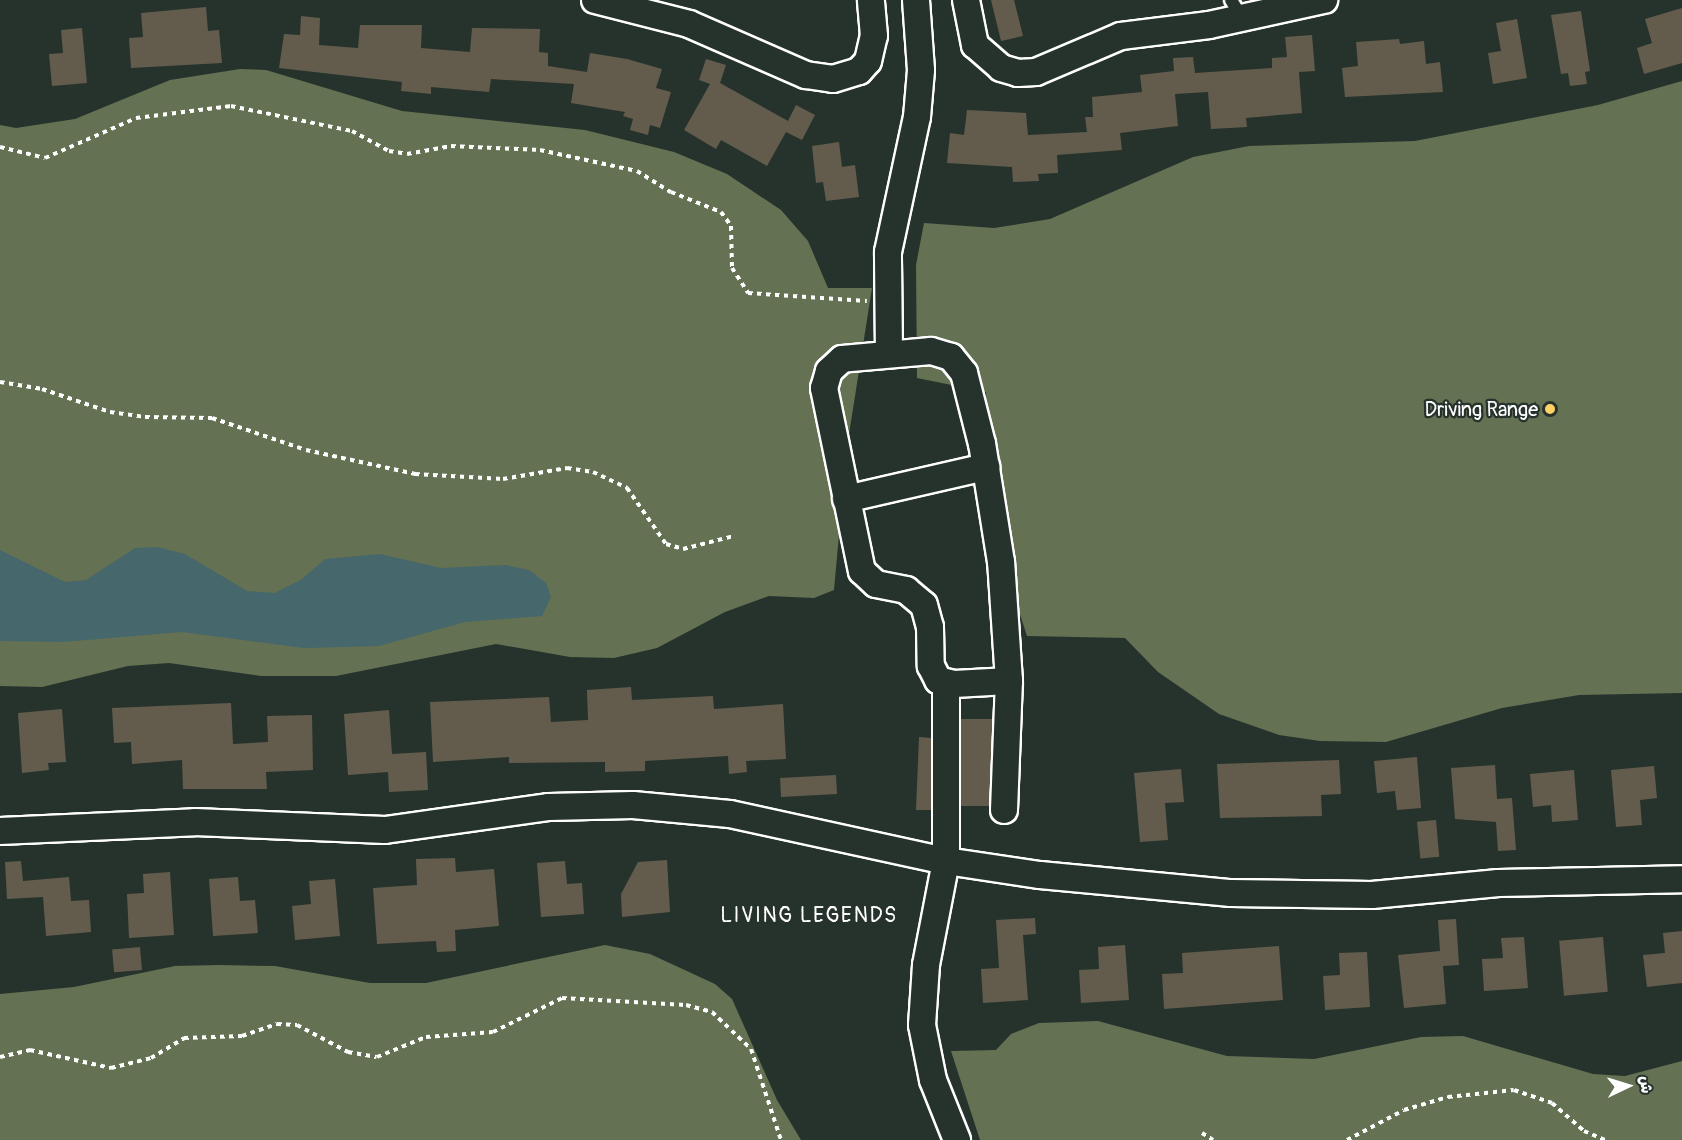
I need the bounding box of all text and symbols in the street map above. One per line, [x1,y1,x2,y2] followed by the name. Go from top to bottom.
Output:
[1425,397,1538,421] place label: Driving Range
[1543,402,1557,416] marker: Driving Range
[720,903,898,929] district label: LIVING LEGENDS
[1598,1056,1658,1116] north arrow
[1635,1075,1657,1094] text: ش

